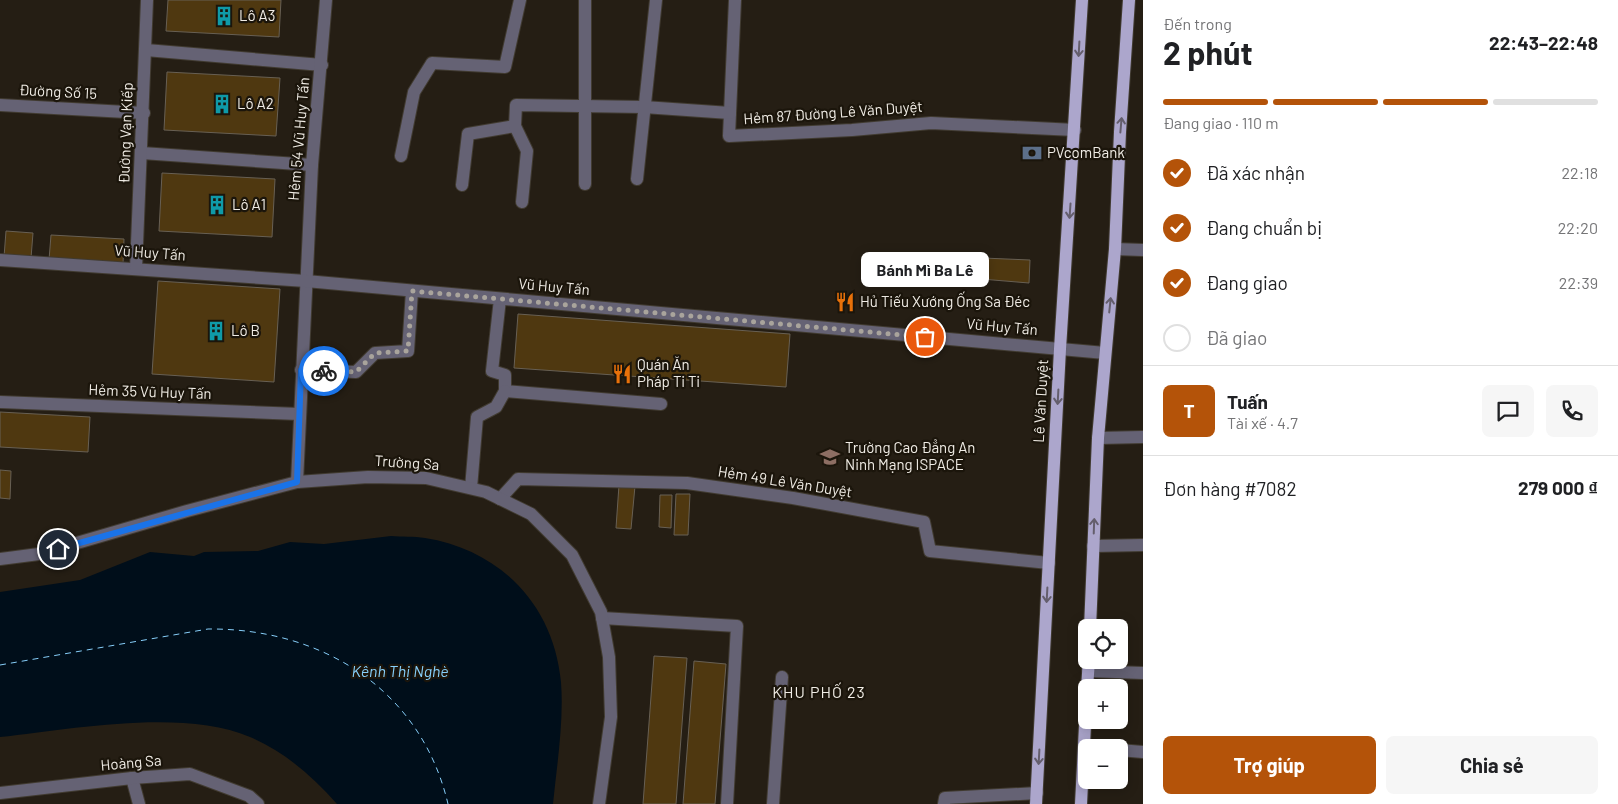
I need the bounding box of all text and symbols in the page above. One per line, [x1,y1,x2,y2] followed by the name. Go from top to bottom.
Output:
[213,5,235,27] building icon: Lô A3
[239,6,275,24] place label: Lô A3
[1163,14,1232,33] text: Đến trong
[1489,31,1598,54] text: 22:43–22:48
[1163,33,1253,71] text: 2 phút
[1075,40,1084,56] one-way arrow
[284,76,312,201] street label: Hẻm 54 Vũ Huy Tấn
[19,80,97,102] street label: Đường Số 15
[114,82,136,184] street label: Đường Vạn Kiếp
[211,93,233,115] building icon: Lô A2
[237,94,274,112] place label: Lô A2
[743,97,923,127] street label: Hẻm 87 Đường Lê Văn Duyệt
[1163,113,1278,132] text: Đang giao · 110 m
[1116,117,1125,133] one-way arrow
[1021,142,1043,164] bank icon: PVcomBank
[1047,143,1125,161] place label: PVcomBank
[1163,159,1191,187] icon: check
[1206,161,1305,184] text: Đã xác nhận
[1561,163,1598,182] text: 22:18
[206,194,228,216] building icon: Lô A1
[232,195,266,213] place label: Lô A1
[1065,203,1074,219] one-way arrow
[1163,214,1191,242] icon: check
[1206,216,1322,239] text: Đang chuẩn bị
[1558,218,1598,237] text: 22:20
[114,241,186,263] street label: Vũ Huy Tấn
[861,252,989,287] callout: Bánh Mì Ba Lê
[877,260,973,279] text: Bánh Mì Ba Lê
[1163,269,1191,297] icon: check
[1206,271,1288,294] text: Đang giao
[1559,273,1598,292] text: 22:39
[518,274,591,298] street label: Vũ Huy Tấn
[834,291,856,313] restaurant icon: Hủ Tiếu Xướng Ống Sa Đéc
[860,291,1030,310] place label: Hủ Tiếu Xướng Ống Sa Đéc
[1105,297,1115,313] one-way arrow
[966,314,1039,338] street label: Vũ Huy Tấn
[904,316,946,358] pin
[205,320,227,342] building icon: Lô B
[231,321,260,339] place label: Lô B
[911,323,939,351] icon: bag
[1206,326,1267,349] text: Đã giao
[299,346,349,396] courier
[637,355,700,390] place label: Quán Ăn Pháp Ti Ti
[310,357,338,385] icon: bike
[1029,359,1051,443] street label: Lê Văn Duyệt
[611,363,633,385] restaurant icon: Quán Ăn Pháp Ti Ti
[88,380,212,402] street label: Hẻm 35 Vũ Huy Tấn
[1482,385,1534,437] button: chat
[1546,385,1598,437] button: phone
[1053,389,1062,405] one-way arrow
[1227,390,1268,413] text: Tuấn
[1183,399,1195,422] text: T
[1227,413,1298,432] text: Tài xế · 4.7
[845,438,975,473] place label: Trường Cao Đẳng An Ninh Mạng ISPACE
[819,446,841,468] school or university icon: Trường Cao Đẳng An Ninh Mạng ISPACE
[374,451,440,473] street label: Trường Sa
[717,462,854,501] street label: Hẻm 49 Lê Văn Duyệt
[1518,476,1598,499] text: 279 000 ₫
[1163,477,1297,500] text: Đơn hàng #7082
[1090,519,1099,535] one-way arrow
[37,528,79,570] pin
[44,535,72,563] icon: home
[1043,586,1052,602] one-way arrow
[1078,619,1128,789] map controls
[1078,619,1128,669] button: locate
[352,661,448,680] water label: Kênh Thị Nghè
[1078,679,1128,729] button: +
[772,682,866,701] district label: KHU PHỐ 23
[1163,736,1376,794] button: Trợ giúp
[1386,736,1598,794] button: Chia sẻ
[1078,739,1128,789] button: −
[1034,749,1043,765] one-way arrow
[100,750,162,774] street label: Hoàng Sa

